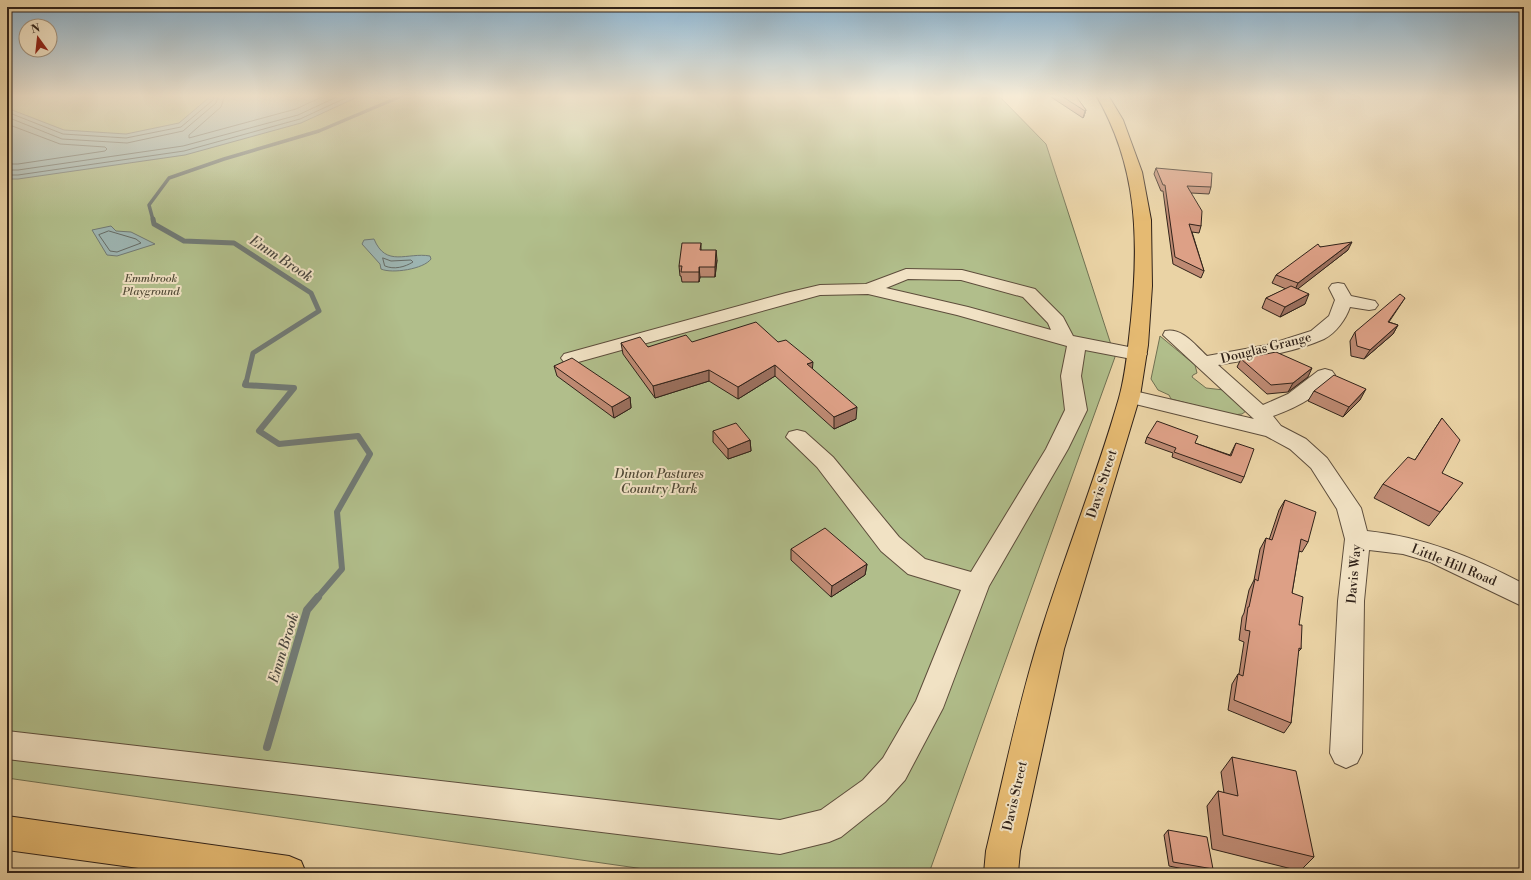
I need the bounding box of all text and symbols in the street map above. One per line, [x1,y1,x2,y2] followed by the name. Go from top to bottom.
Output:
[18,18,58,58] north arrow
[30,21,42,37] text: N
[245,231,316,286] water label: Emm Brook
[122,272,180,299] park label: Emmbrook Playground
[1219,329,1313,367] street label: Douglas Grange
[1083,447,1121,520] street label: Davis Street
[613,466,704,497] park label: Dinton Pastures Country Park
[1409,541,1499,590] street label: Little Hill Road
[1343,543,1365,604] street label: Davis Way
[265,611,303,686] water label: Emm Brook
[999,759,1031,832] street label: Davis Street

